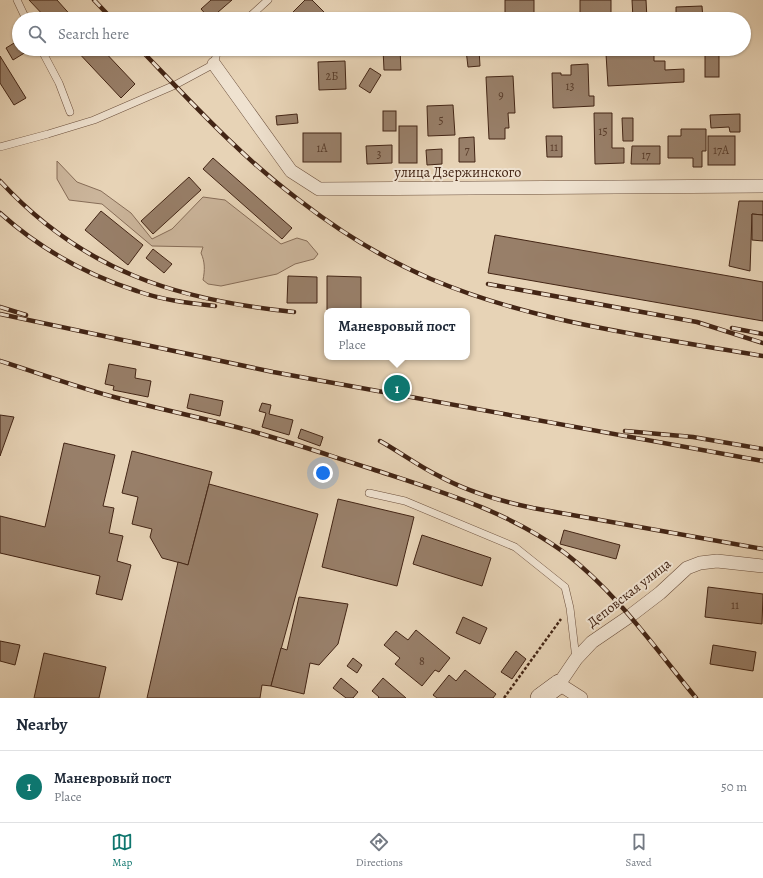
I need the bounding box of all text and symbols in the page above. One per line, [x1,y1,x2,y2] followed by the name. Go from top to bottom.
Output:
[12,12,751,56] search box
[26,23,48,45] icon: search
[58,24,129,44] text: Search here
[326,68,338,84] house number: 2Б
[565,78,575,94] house number: 13
[498,87,504,103] house number: 9
[438,112,444,128] house number: 5
[598,123,608,139] house number: 15
[550,139,558,155] house number: 11
[316,140,329,156] house number: 1А
[464,142,470,158] house number: 7
[713,142,730,158] house number: 17А
[377,146,382,162] house number: 3
[641,147,652,163] house number: 17
[394,163,521,182] street label: улица Дзержинского
[324,308,470,360] popup
[338,316,456,336] text: Маневровый пост
[338,336,366,353] text: Place
[384,373,410,403] pin: 1
[313,463,333,483] your location
[583,554,675,632] street label: Деповская улица
[731,597,739,613] house number: 11
[419,653,425,669] house number: 8
[16,713,67,736] text: Nearby
[54,768,171,788] text: Маневровый пост
[27,778,31,795] text: 1
[721,778,747,795] text: 50 m
[54,788,82,805] text: Place
[111,831,133,870] tab: Map
[356,831,403,870] tab: Directions
[626,831,652,870] tab: Saved

